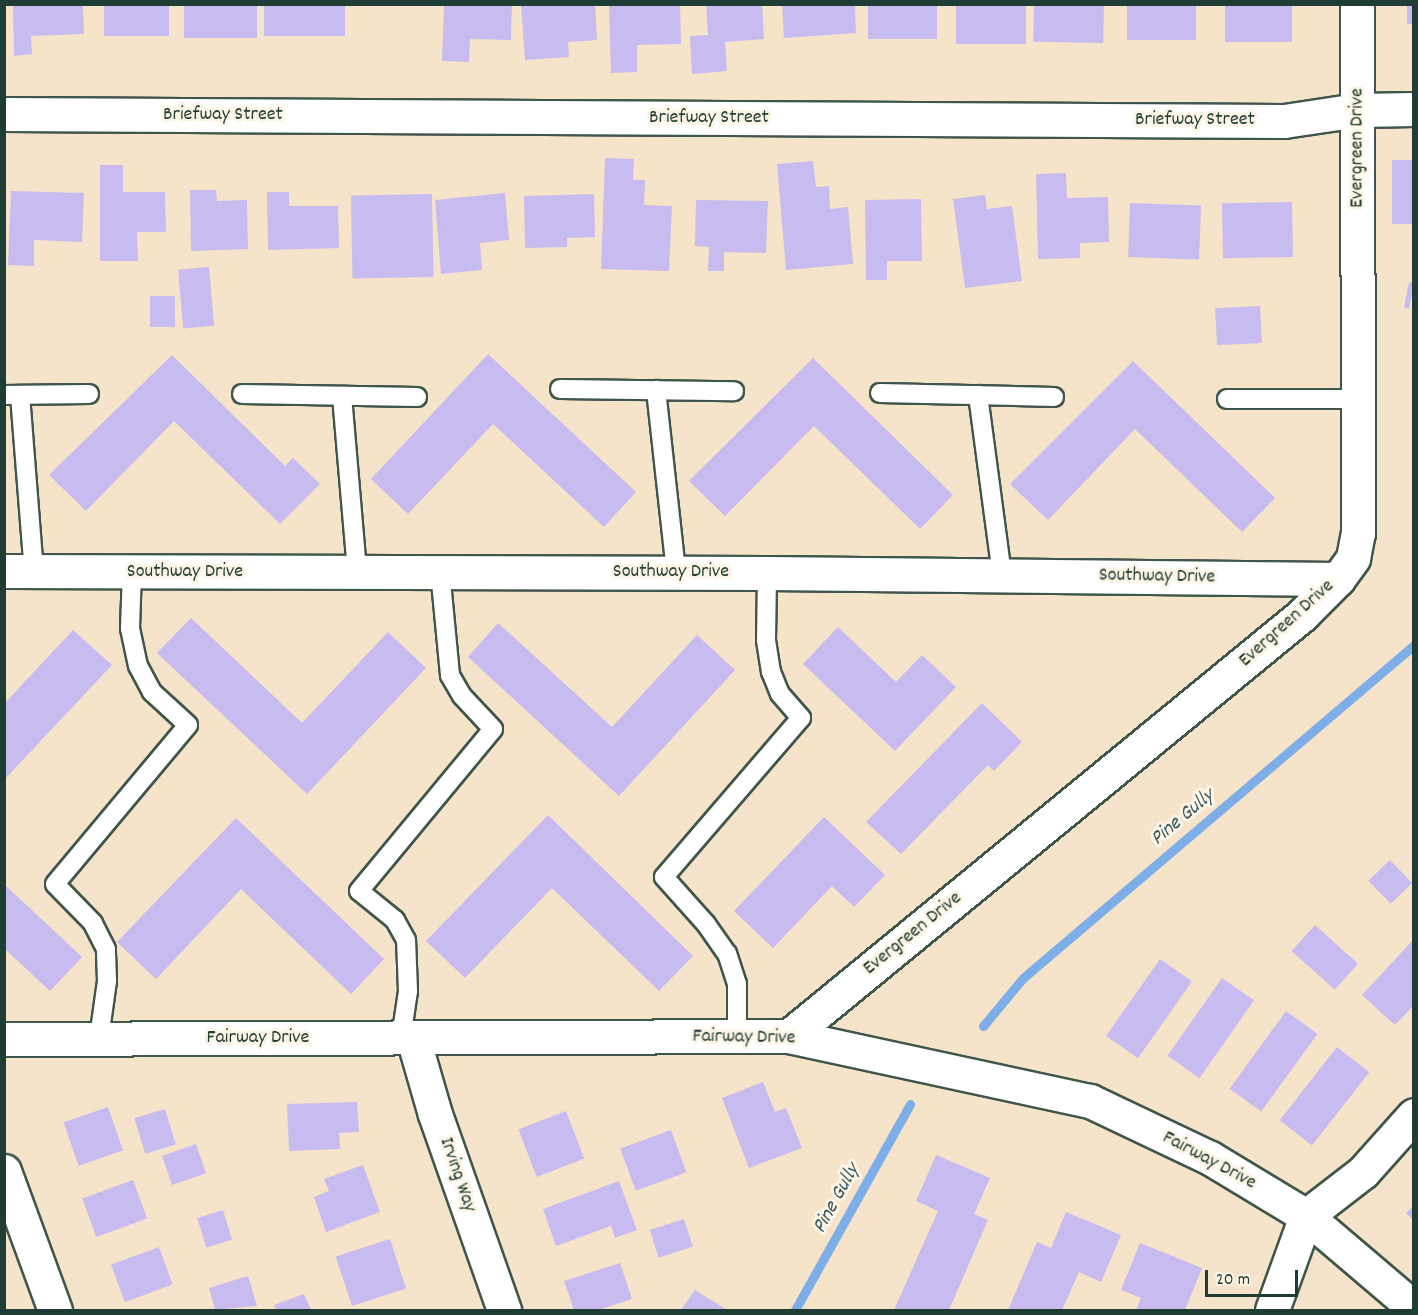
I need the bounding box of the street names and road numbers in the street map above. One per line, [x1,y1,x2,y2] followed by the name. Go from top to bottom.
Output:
[1346,88,1370,208] street label: Evergreen Drive
[163,103,283,127] street label: Briefway Street
[649,106,769,130] street label: Briefway Street
[1135,108,1255,132] street label: Briefway Street
[127,560,243,584] street label: Southway Drive
[613,560,729,584] street label: Southway Drive
[1099,564,1215,590] street label: Southway Drive
[1234,575,1340,673] street label: Evergreen Drive
[859,887,967,981] street label: Evergreen Drive
[692,1025,796,1051] street label: Fairway Drive
[207,1026,309,1050] street label: Fairway Drive
[1158,1126,1260,1196] street label: Fairway Drive
[433,1135,481,1215] street label: Irving Way

